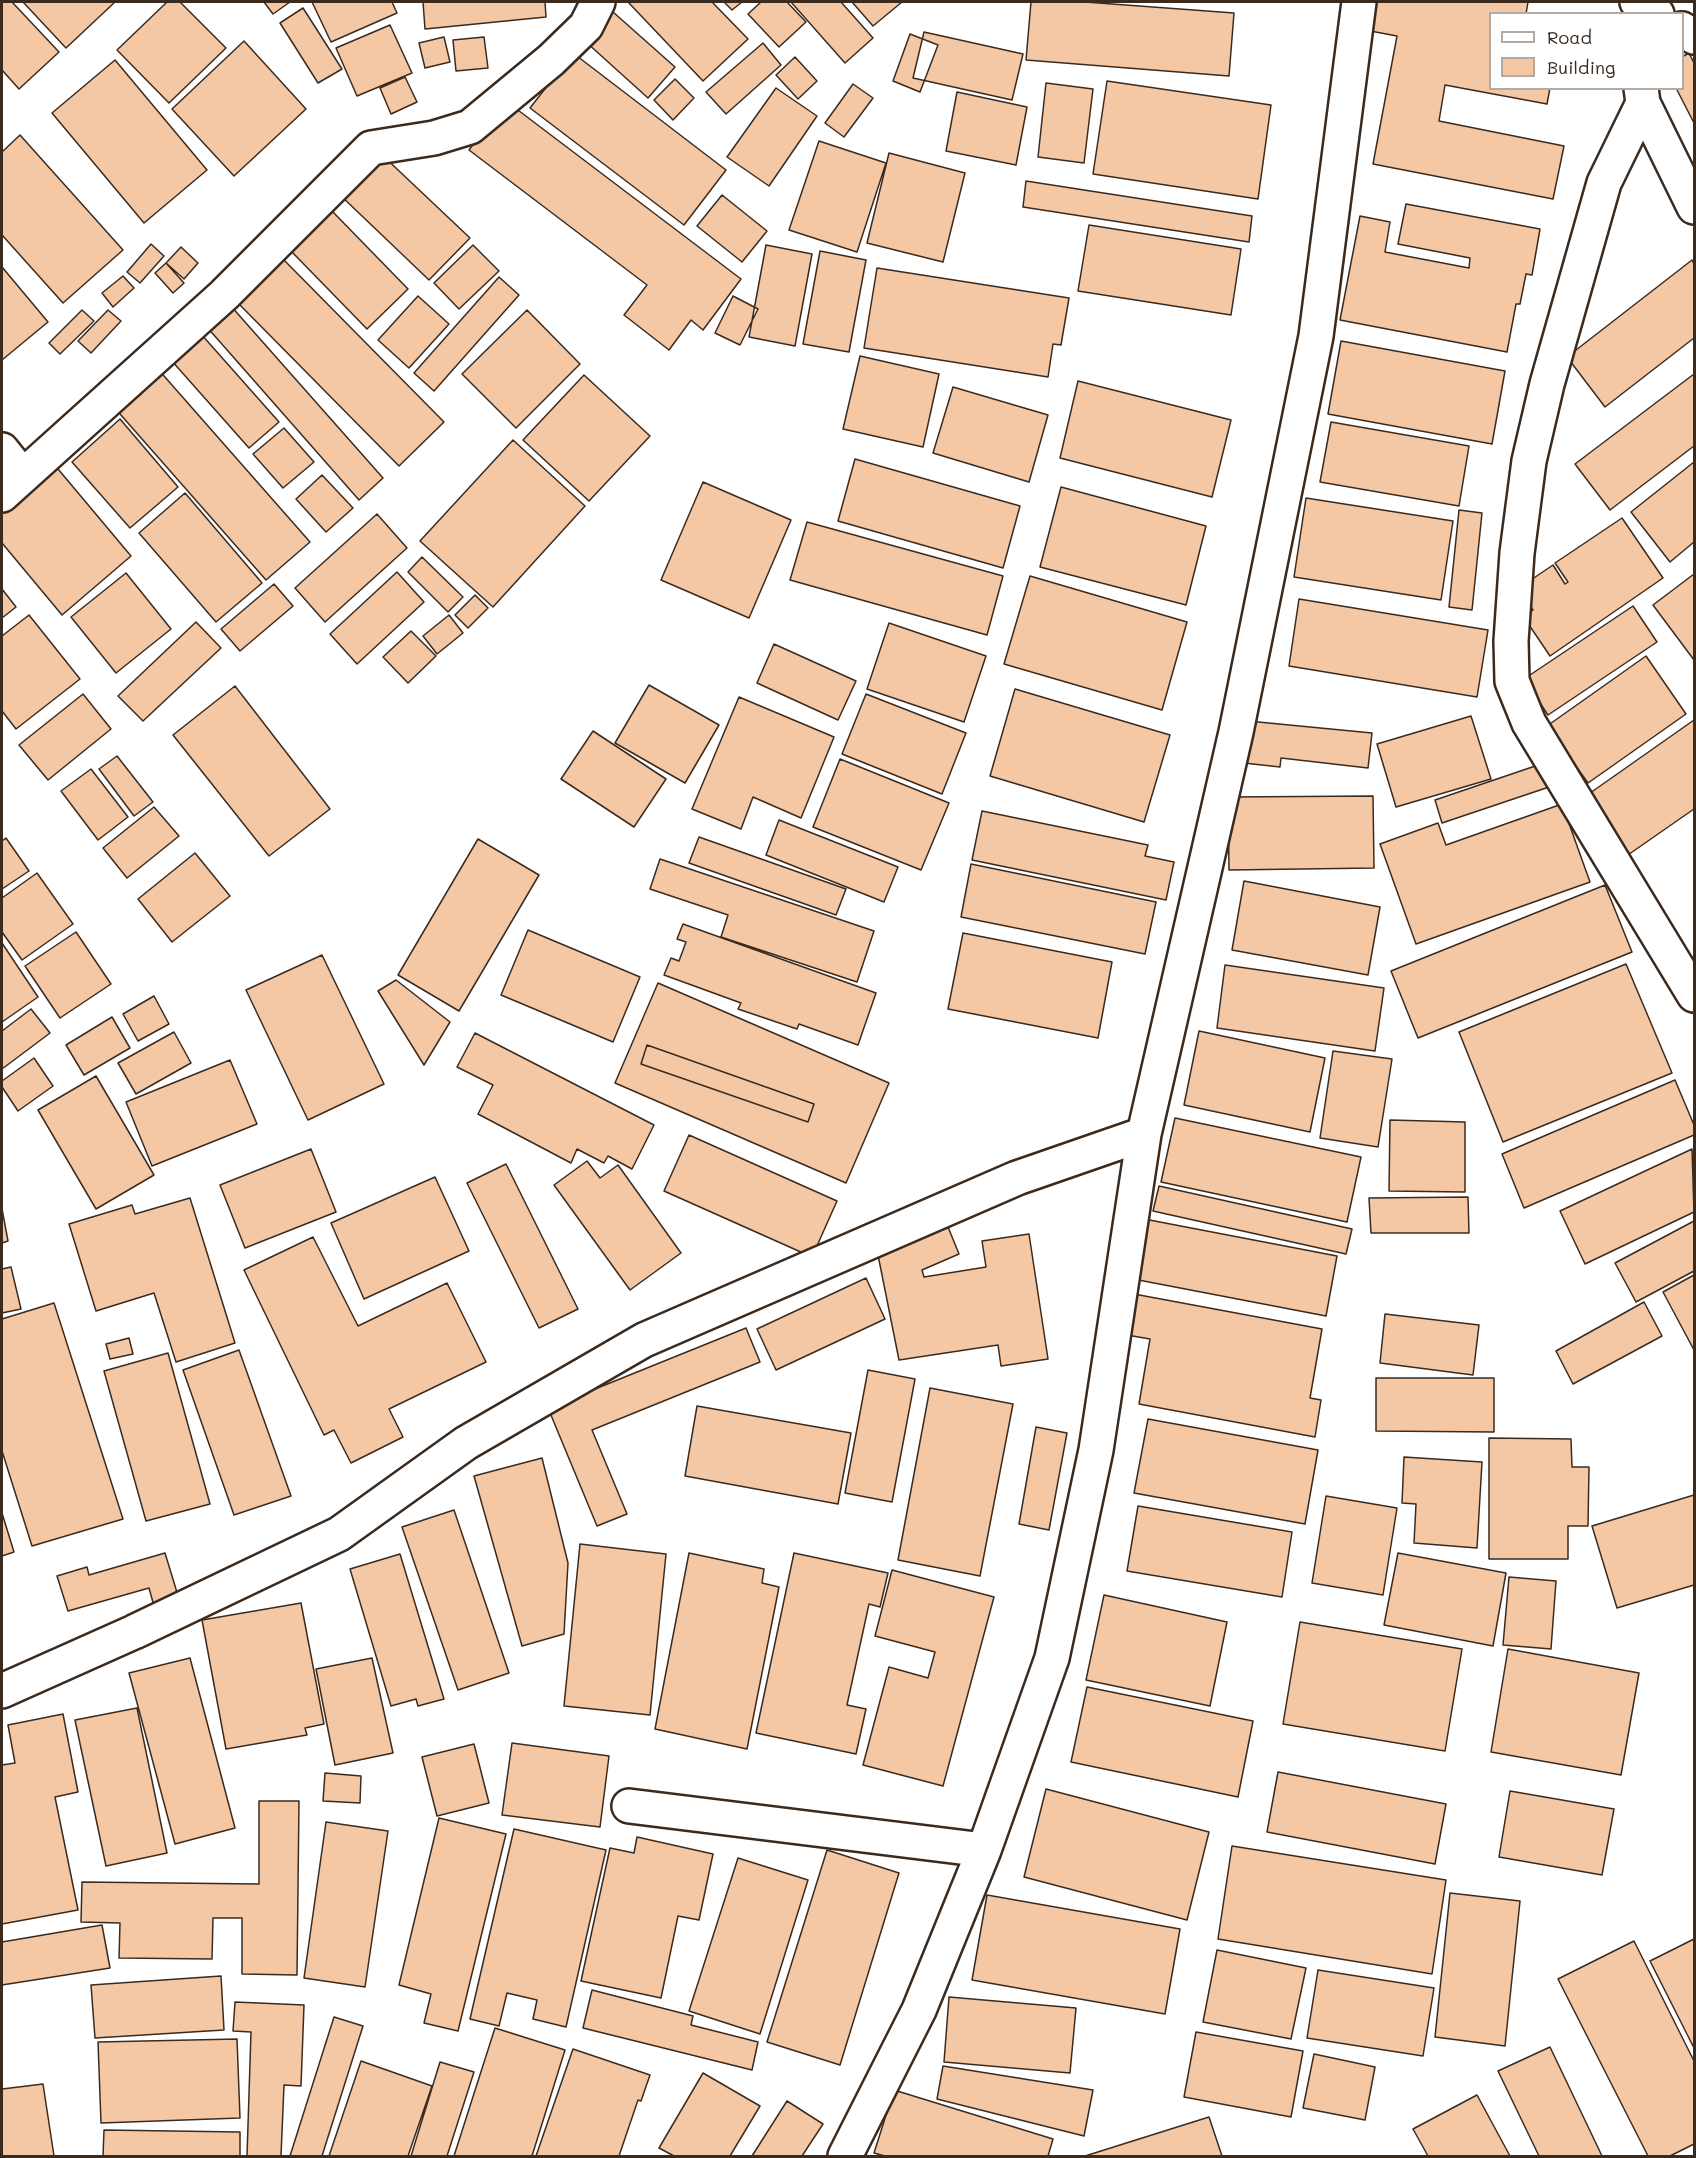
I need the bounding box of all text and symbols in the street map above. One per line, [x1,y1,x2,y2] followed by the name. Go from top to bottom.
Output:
[1489,12,1684,90] legend
[1547,25,1592,49] text: Road
[1547,55,1615,79] text: Building

